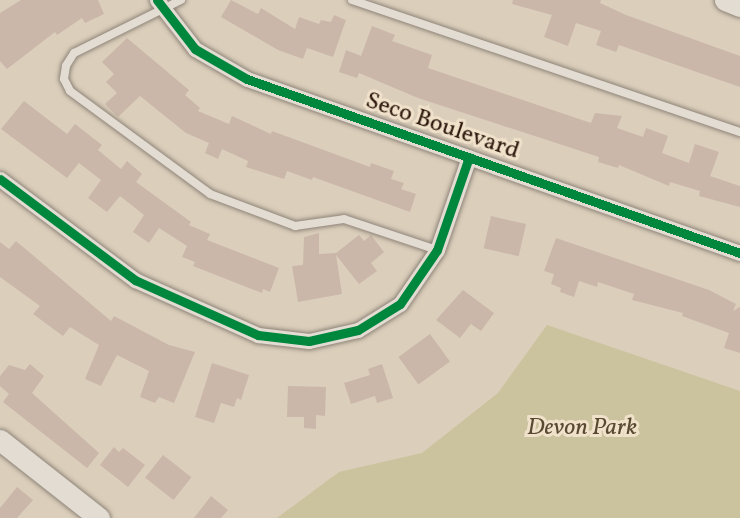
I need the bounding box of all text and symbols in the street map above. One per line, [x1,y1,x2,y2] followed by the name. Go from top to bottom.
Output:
[361,87,523,167] street label: Seco Boulevard
[527,415,637,443] park label: Devon Park

